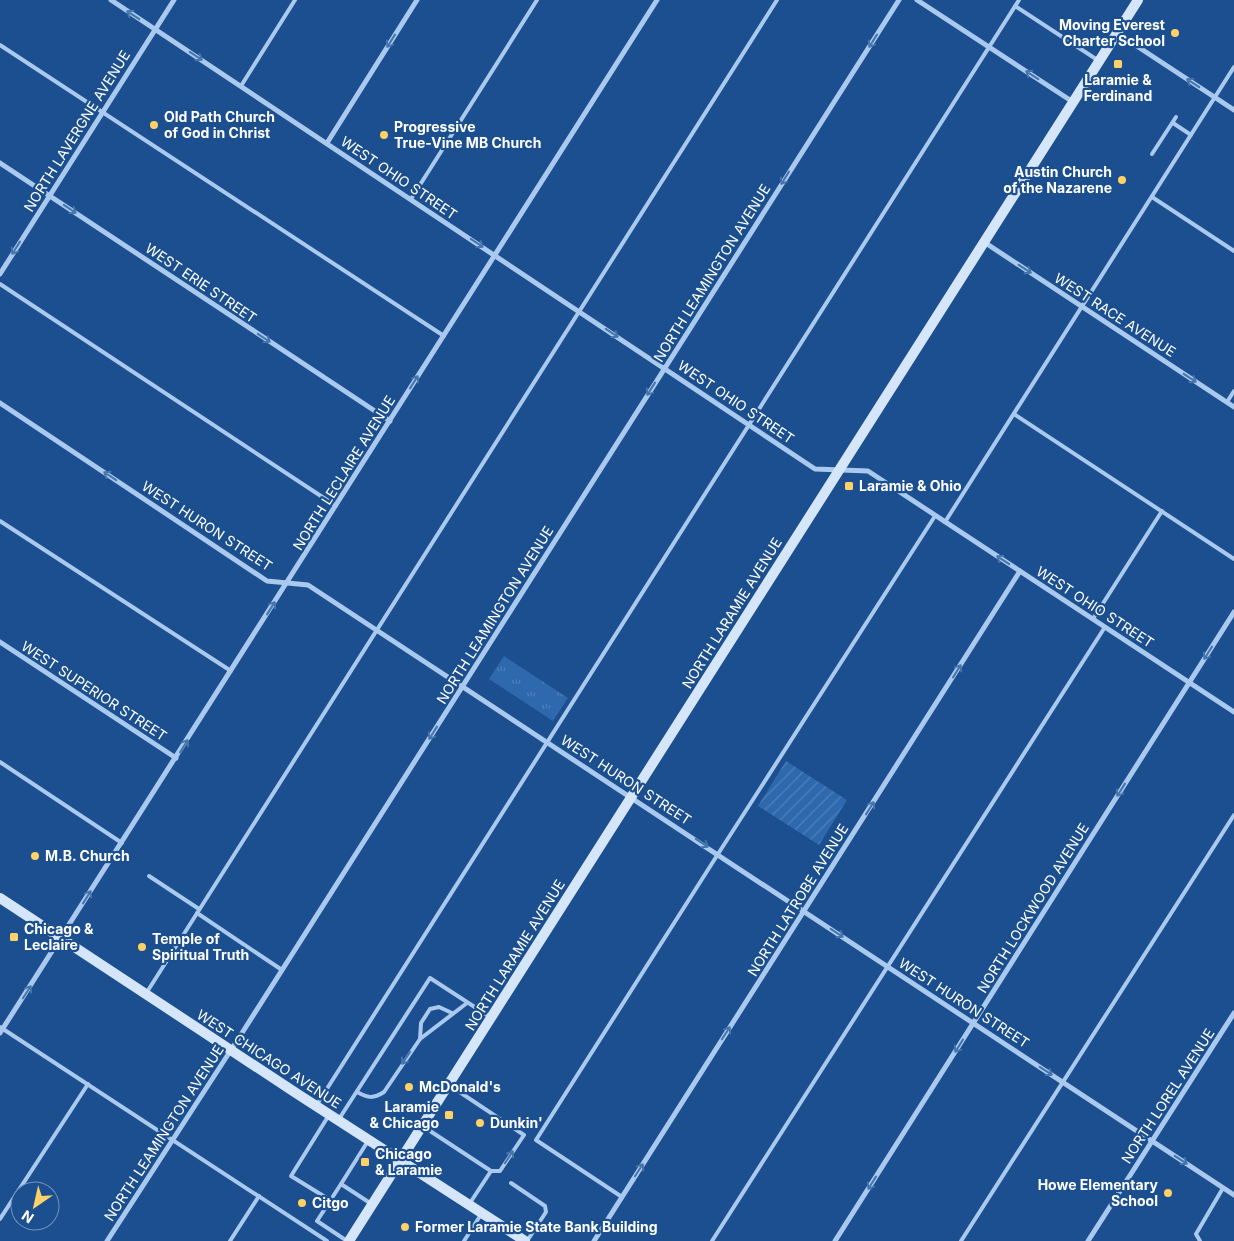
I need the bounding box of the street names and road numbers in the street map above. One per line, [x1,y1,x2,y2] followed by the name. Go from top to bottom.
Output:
[20,47,133,214] street label: NORTH LAVERGNE AVENUE
[338,132,461,223] street label: WEST OHIO STREET
[650,181,774,365] street label: NORTH LEAMINGTON AVENUE
[142,239,260,326] street label: WEST ERIE STREET
[1051,269,1179,360] street label: WEST RACE AVENUE
[675,356,798,447] street label: WEST OHIO STREET
[289,392,398,553] street label: NORTH LECLAIRE AVENUE
[139,477,276,574] street label: WEST HURON STREET
[433,523,557,707] street label: NORTH LEAMINGTON AVENUE
[678,534,785,691] street label: NORTH LARAMIE AVENUE
[1033,562,1157,651] street label: WEST OHIO STREET
[18,637,170,744] street label: WEST SUPERIOR STREET
[558,731,695,828] street label: WEST HURON STREET
[744,820,852,979] street label: NORTH LATROBE AVENUE
[973,820,1092,996] street label: NORTH LOCKWOOD AVENUE
[461,876,568,1033] street label: NORTH LARAMIE AVENUE
[896,954,1033,1051] street label: WEST HURON STREET
[194,1005,345,1112] street label: WEST CHICAGO AVENUE
[1118,1025,1218,1166] street label: NORTH LOREL AVENUE
[100,1041,227,1224] street label: NORTH LEAMINGTON AVENUE

